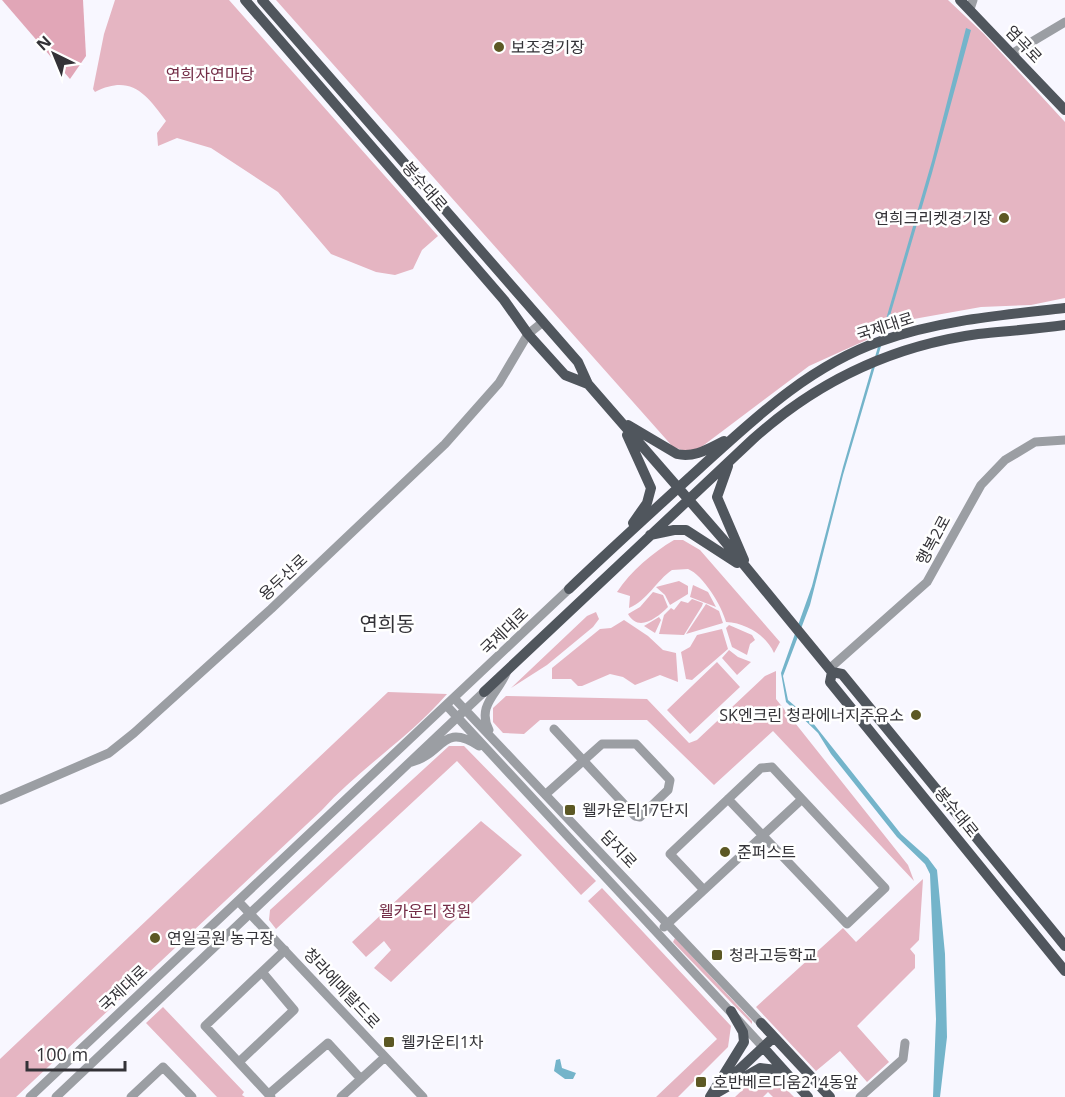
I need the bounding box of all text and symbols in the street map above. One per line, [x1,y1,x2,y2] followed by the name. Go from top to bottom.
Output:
[1001,20,1047,68] street label: 염곡로
[24,24,84,84] north arrow
[32,31,56,56] text: N
[511,36,585,58] place label: 보조경기장
[492,40,506,54] marker: 보조경기장
[166,63,254,85] park label: 연희자연마당
[397,157,453,216] street label: 봉수대로
[874,207,992,229] place label: 연희크리켓경기장
[997,211,1011,225] marker: 연희크리켓경기장
[854,306,917,346] street label: 국제대로
[911,511,955,569] street label: 행복2로
[254,549,312,605] street label: 용두산로
[475,602,533,659] street label: 국제대로
[359,610,415,637] district label: 연희동
[719,704,904,726] place label: SK엔크린 청라에너지주유소
[909,708,923,722] marker: SK엔크린 청라에너지주유소
[930,782,984,842] street label: 봉수대로
[582,799,689,821] place label: 웰카운티17단지
[563,803,577,817] marker: 웰카운티17단지
[596,825,642,873] street label: 담지로
[737,841,796,863] place label: 준퍼스트
[718,845,732,859] marker: 준퍼스트
[379,900,471,922] park label: 웰카운티 정원
[167,927,274,949] place label: 연일공원 농구장
[148,931,162,945] marker: 연일공원 농구장
[299,943,385,1033] street label: 청라에메랄드로
[729,944,817,966] place label: 청라고등학교
[710,948,724,962] marker: 청라고등학교
[94,960,152,1016] street label: 국제대로
[401,1031,484,1053] place label: 웰카운티1차
[27,1034,124,1072] scale bar
[382,1035,396,1049] marker: 웰카운티1차
[36,1042,88,1066] text: 100 m
[713,1071,858,1093] place label: 호반베르디움214동앞
[694,1075,708,1089] marker: 호반베르디움214동앞

